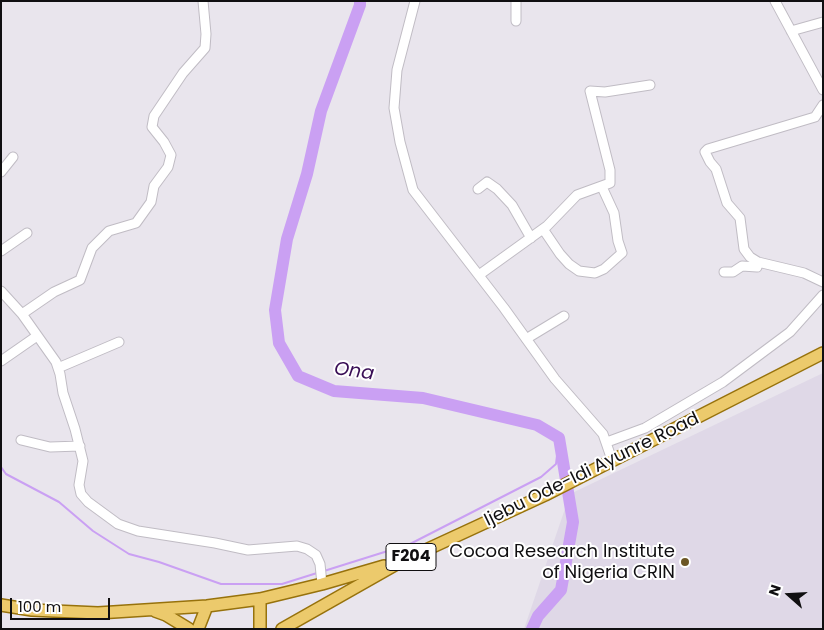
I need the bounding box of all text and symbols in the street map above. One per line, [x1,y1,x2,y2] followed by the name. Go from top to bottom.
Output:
[333,358,375,386] water label: Ona
[481,408,703,532] street label: Ijebu Ode-Idi Ayunre Road
[449,541,675,584] place label: Cocoa Research Institute of Nigeria CRIN
[386,544,436,570] road number: F204
[679,556,691,568] marker: Cocoa Research Institute of Nigeria CRIN
[764,570,814,620] north arrow
[764,582,786,598] text: N
[12,588,112,620] scale bar
[18,596,61,617] text: 100 m

